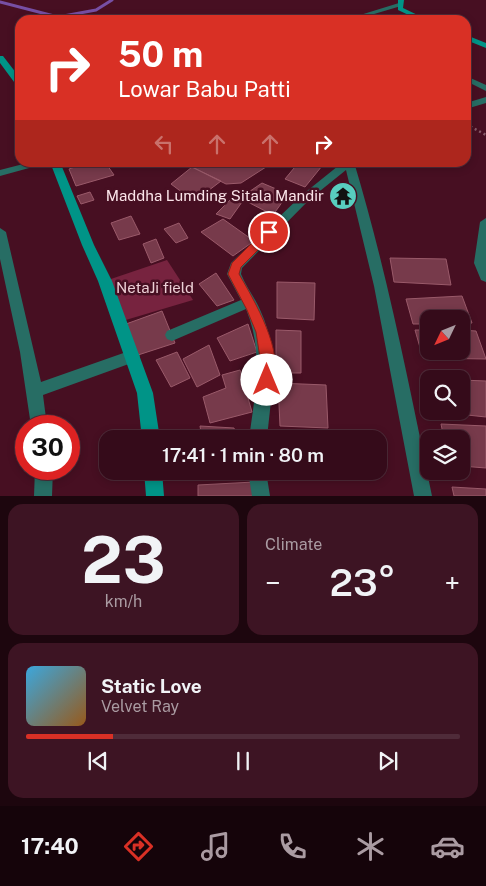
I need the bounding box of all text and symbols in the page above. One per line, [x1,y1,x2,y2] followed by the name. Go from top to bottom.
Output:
[118,34,203,75] text: 50 m
[35,35,100,100] icon: right
[118,76,291,102] text: Lowar Babu Patti
[150,130,178,158] icon: left
[203,130,231,158] icon: ahead
[256,130,284,158] icon: ahead
[309,130,337,158] icon: right
[328,181,358,211] temple icon: Maddha Lumding Sitala Mandir
[106,187,324,204] place label: Maddha Lumding Sitala Mandir
[248,211,290,253] pin
[255,218,283,246] icon: arrive
[116,279,194,296] park label: NetaJi field
[420,310,470,360] north arrow
[420,310,470,480] map controls
[240,353,292,405] position arrow
[420,370,470,420] button: search
[15,415,80,480] speed limit sign: 30
[420,430,470,480] button: layers
[162,444,324,466] text: 17:41 · 1 min · 80 m
[81,521,166,598] text: 23
[265,535,322,554] text: Climate
[330,560,395,605] text: 23°
[265,566,281,599] text: −
[444,566,460,599] text: +
[105,592,142,611] text: km/h
[101,675,202,697] text: Static Love
[101,697,179,716] text: Velvet Ray
[84,747,112,775] icon: previous
[229,747,257,775] icon: pause
[374,747,402,775] icon: next
[121,829,156,864] icon: directions
[198,829,233,864] icon: music
[275,829,310,864] icon: phone
[353,829,388,864] icon: climate
[430,829,465,864] icon: car
[21,833,79,859] text: 17:40

